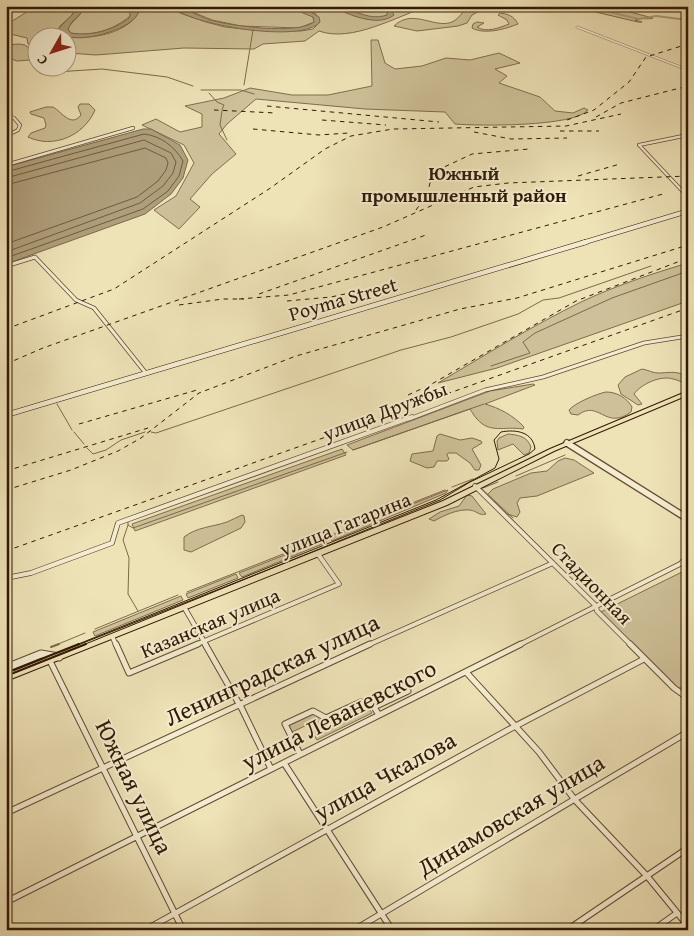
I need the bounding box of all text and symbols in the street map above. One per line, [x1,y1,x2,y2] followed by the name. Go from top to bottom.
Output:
[28,28,78,78] north arrow
[32,51,52,70] text: С
[361,159,567,209] district label: Южный промышленный район
[285,269,401,328] street label: Poyma Street
[318,374,451,448] street label: улица Дружбы
[274,484,415,563] street label: улица Гагарина
[545,535,640,631] street label: Стадионная
[136,580,284,665] street label: Казанская улица
[159,604,385,735] street label: Ленинградская улица
[234,650,442,779] street label: улица Леваневского
[87,714,182,860] street label: Южная улица
[307,722,463,829] street label: улица Чкалова
[410,744,611,885] street label: Динамовская улица

